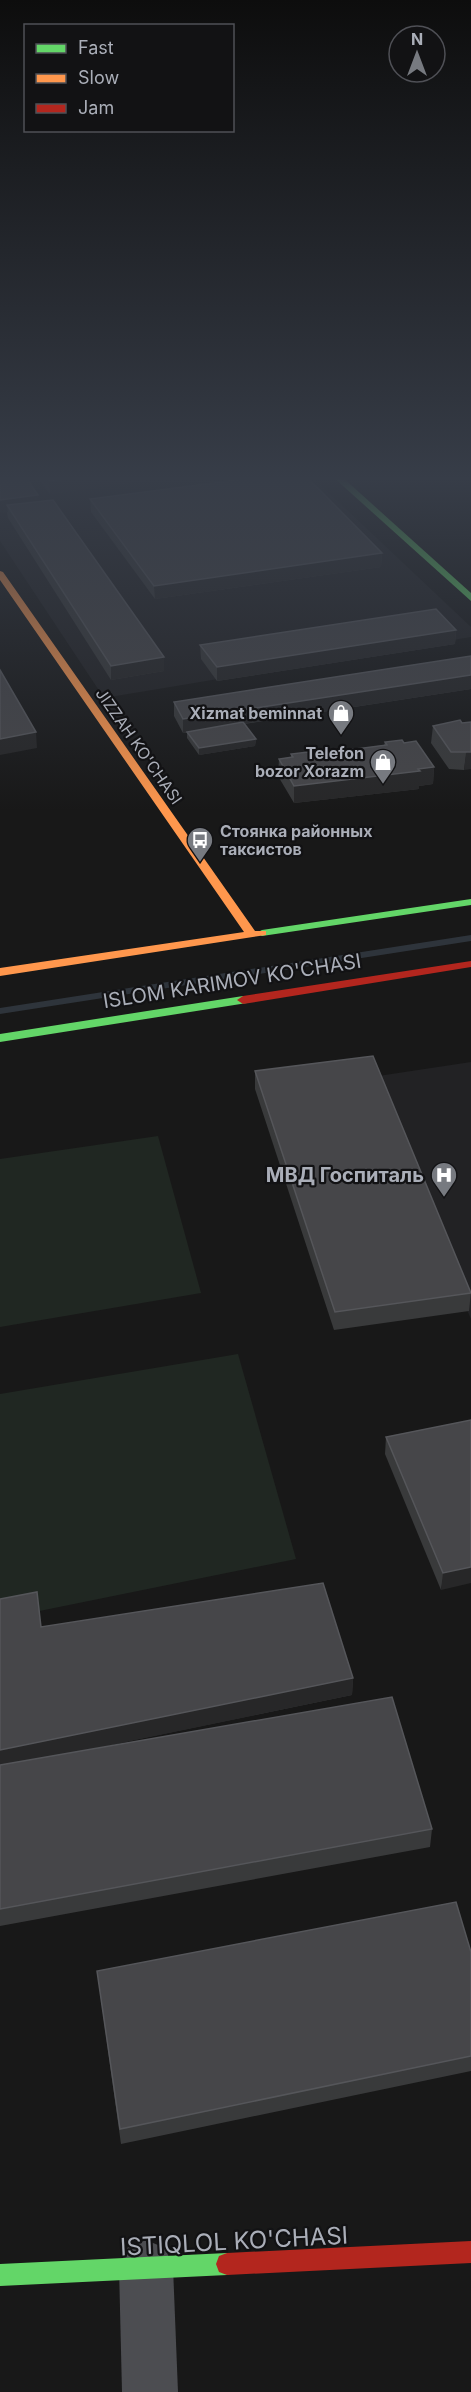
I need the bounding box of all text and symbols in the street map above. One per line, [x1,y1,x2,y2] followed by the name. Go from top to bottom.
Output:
[24,24,234,132] legend
[387,24,447,84] north arrow
[411,29,423,49] text: N
[78,37,114,58] text: Fast
[78,67,119,88] text: Slow
[78,97,114,118] text: Jam
[91,684,187,808] street label: JIZZAH KO'CHASI
[326,698,356,736] shop icon: Xizmat beminnat
[190,703,322,723] place label: Xizmat beminnat
[255,743,364,781] place label: Telefon bozor Xorazm
[368,747,398,785] shop icon: Telefon bozor Xorazm
[220,821,372,859] place label: Стоянка районных таксистов
[185,825,215,863] bus stop icon: Стоянка районных таксистов
[101,949,363,1013] street label: ISLOM KARIMOV KO'CHASI
[429,1160,459,1198] hospital icon: МВД Госпиталь
[266,1163,424,1187] place label: МВД Госпиталь
[119,2221,349,2261] street label: ISTIQLOL KO'CHASI

